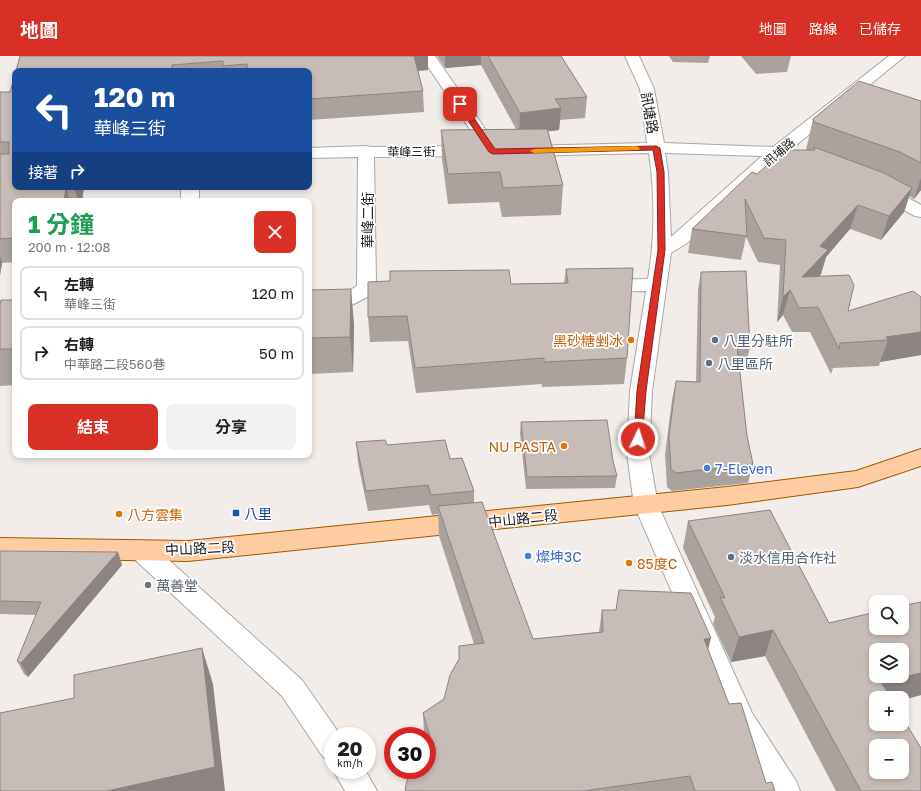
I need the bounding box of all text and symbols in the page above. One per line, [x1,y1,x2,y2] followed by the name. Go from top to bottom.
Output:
[20,18,58,41] text: 地圖
[759,20,787,37] text: 地圖
[809,20,837,37] text: 路線
[859,20,901,37] text: 已儲存
[94,80,175,113] text: 120 m
[28,84,80,136] icon: left
[443,87,477,121] pin
[638,91,662,135] street label: 訊塘路
[449,93,471,115] icon: arrive
[94,117,166,139] text: 華峰三街
[760,135,798,169] street label: 訊埔路
[387,144,435,159] street label: 華峰三街
[66,160,88,182] icon: right
[28,163,58,181] text: 接著
[359,192,376,248] street label: 華峰二街
[28,209,94,238] text: 1 分鐘
[254,211,296,253] button: close
[28,239,111,255] text: 200 m · 12:08
[64,275,94,293] text: 左轉
[30,282,52,304] icon: left
[252,284,294,302] text: 120 m
[64,296,116,312] text: 華峰三街
[553,332,623,349] place label: 黑砂糖剉冰
[723,332,793,349] place label: 八里分駐所
[64,335,94,353] text: 右轉
[626,335,636,345] marker: 黑砂糖剉冰
[710,335,720,345] marker: 八里分駐所
[30,342,52,364] icon: right
[259,344,294,362] text: 50 m
[717,355,773,372] place label: 八里區所
[64,356,165,372] text: 中華路二段560巷
[704,358,714,368] marker: 八里區所
[28,404,158,450] button: 結束
[166,404,296,450] button: 分享
[617,418,659,460] position arrow
[489,438,557,455] place label: NU PASTA
[559,441,569,451] marker: NU PASTA
[715,460,773,477] place label: 7-Eleven
[702,463,712,473] marker: 7-Eleven
[244,505,272,522] place label: 八里
[127,506,183,523] place label: 八方雲集
[487,506,559,530] street label: 中山路二段
[231,508,241,518] marker: 八里
[114,509,124,519] marker: 八方雲集
[165,538,235,558] street label: 中山路二段
[536,548,582,565] place label: 燦坤3C
[739,549,837,566] place label: 淡水信用合作社
[523,551,533,561] marker: 燦坤3C
[726,552,736,562] marker: 淡水信用合作社
[637,555,677,572] place label: 85度C
[624,558,634,568] marker: 85度C
[156,577,198,594] place label: 萬善堂
[143,580,153,590] marker: 萬善堂
[869,595,909,779] map controls
[869,595,909,635] button: search
[869,643,909,683] button: layers
[869,691,909,731] button: +
[384,727,436,779] speed limit sign: 30
[337,736,363,760] text: 20
[869,739,909,779] button: −
[337,757,363,769] text: km/h

